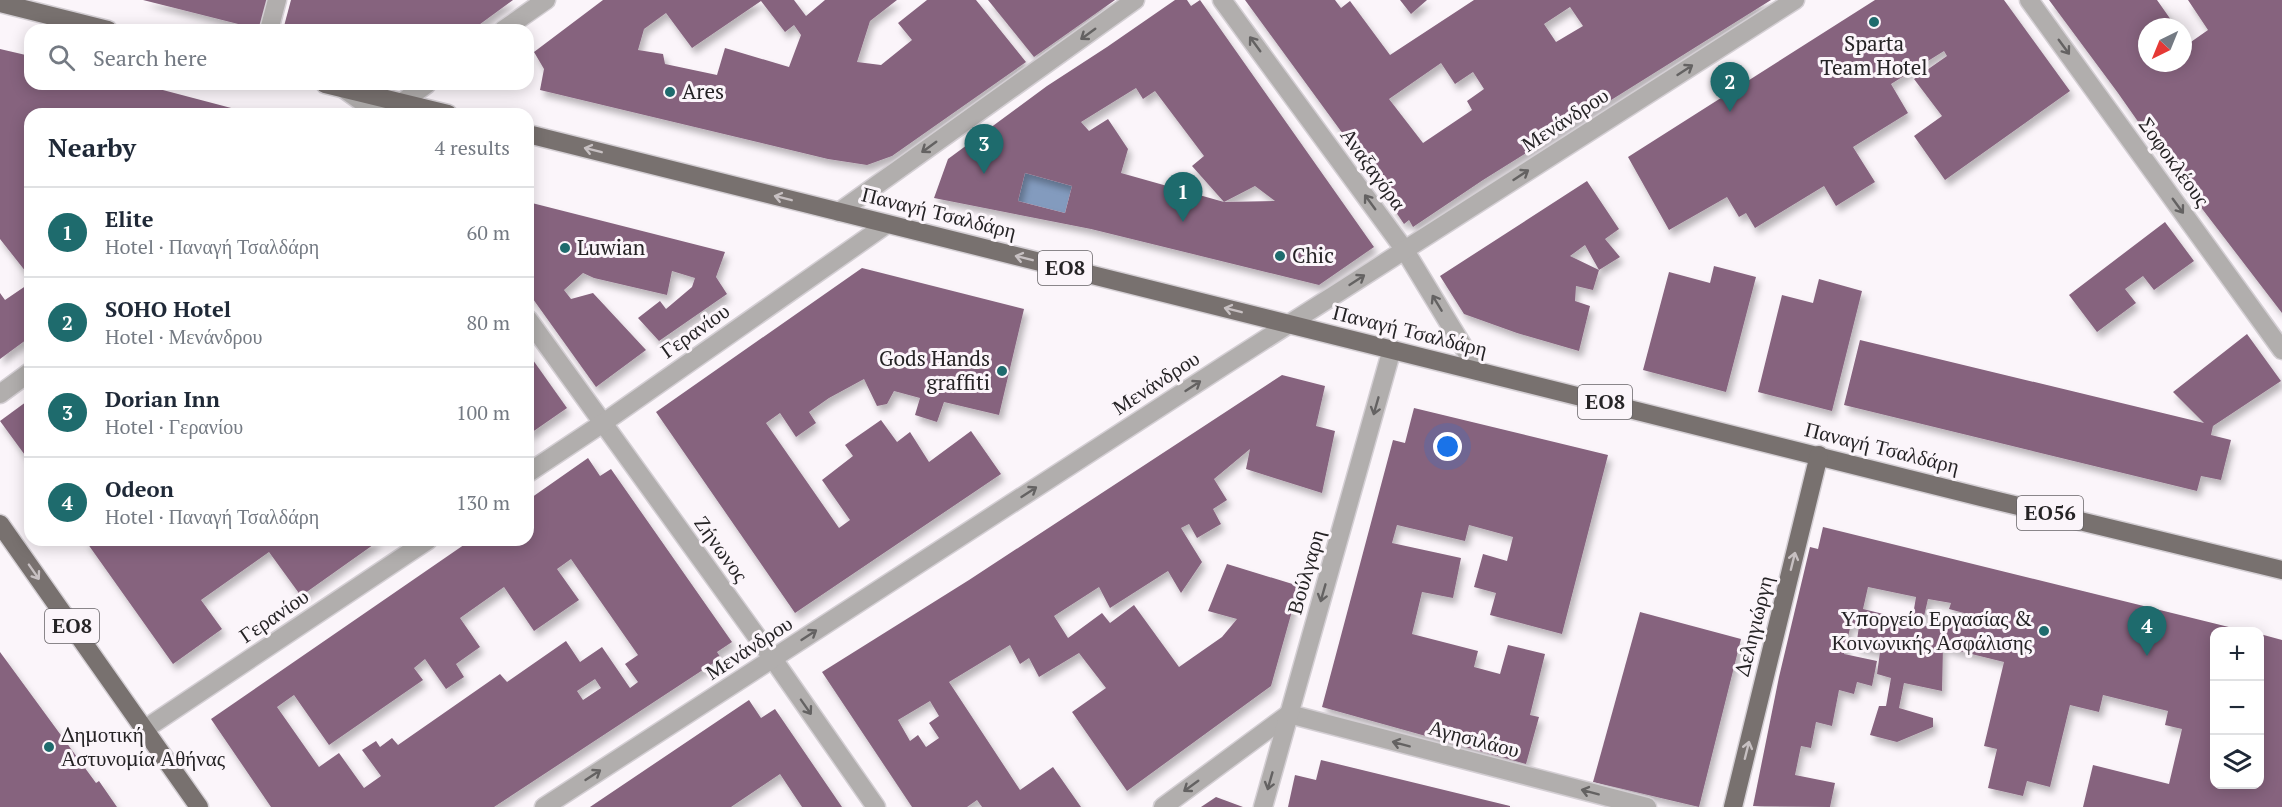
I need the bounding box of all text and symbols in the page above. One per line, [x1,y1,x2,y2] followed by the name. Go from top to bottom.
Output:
[1867,15,1881,29] marker: Sparta Team Hotel
[2138,18,2192,72] north arrow
[24,24,534,90] search box
[1080,28,1096,40] one-way arrow
[1820,29,1928,81] place label: Sparta Team Hotel
[1249,37,1261,53] one-way arrow
[2058,39,2070,55] one-way arrow
[45,41,78,74] icon: search
[93,43,207,72] text: Search here
[1710,63,1750,112] pin: 2
[1676,64,1693,76] one-way arrow
[682,77,724,105] place label: Ares
[1515,81,1613,158] street label: Μενάνδρου
[663,85,677,99] marker: Ares
[2133,111,2217,212] street label: Σοφοκλέους
[1335,122,1413,215] street label: Αναξαγόρα
[964,124,1004,174] pin: 3
[48,130,136,164] text: Nearby
[435,134,510,161] text: 4 results
[922,141,938,154] one-way arrow
[584,144,603,156] one-way arrow
[1512,169,1529,181] one-way arrow
[1164,172,1202,222] pin: 1
[859,179,1019,245] street label: Παναγή Τσαλδάρη
[773,191,792,203] one-way arrow
[1364,194,1376,210] one-way arrow
[2172,197,2184,213] one-way arrow
[105,204,154,233] text: Elite
[62,219,73,246] text: 1
[467,219,510,246] text: 60 m
[105,233,319,260] text: Hotel · Παναγή Τσαλδάρη
[577,233,646,261] place label: Luwian
[558,241,572,255] marker: Luwian
[1292,241,1334,269] place label: Chic
[1273,249,1287,263] marker: Chic
[1015,251,1034,263] one-way arrow
[1038,251,1092,285] road number: ΕΟ8
[1348,274,1365,286] one-way arrow
[105,294,231,323] text: SOHO Hotel
[1431,295,1443,312] one-way arrow
[654,296,735,364] street label: Γερανίου
[1330,297,1490,363] street label: Παναγή Τσαλδάρη
[1224,303,1243,315] one-way arrow
[62,309,73,336] text: 2
[467,309,510,336] text: 80 m
[105,323,262,350] text: Hotel · Μενάνδρου
[879,344,990,396] place label: Gods Hands graffiti
[1106,344,1204,421] street label: Μενάνδρου
[995,364,1009,378] marker: Gods Hands graffiti
[1184,379,1201,392] one-way arrow
[105,384,220,413] text: Dorian Inn
[1578,385,1632,419] road number: ΕΟ8
[1370,396,1381,415] one-way arrow
[62,399,73,426] text: 3
[456,399,510,426] text: 100 m
[105,413,243,440] text: Hotel · Γερανίου
[1802,414,1962,480] street label: Παναγή Τσαλδάρη
[1433,432,1462,461] your location
[105,474,174,503] text: Odeon
[1021,486,1038,499] one-way arrow
[62,489,73,516] text: 4
[456,489,510,516] text: 130 m
[2017,496,2083,530] road number: ΕΟ56
[105,503,319,530] text: Hotel · Παναγή Τσαλδάρη
[688,510,756,588] street label: Ζήνωνος
[1280,526,1330,617] street label: Βούλγαρη
[1787,551,1799,570] one-way arrow
[28,563,40,579] one-way arrow
[1727,572,1779,679] street label: Δεληγιώργη
[233,582,314,649] street label: Γερανίου
[1317,583,1328,602] one-way arrow
[1831,604,2033,656] place label: Υποργείο Εργασίας & Κοινωνικής Ασφάλισης
[2128,606,2166,656] pin: 4
[45,609,99,643] road number: ΕΟ8
[699,609,797,686] street label: Μενάνδρου
[2037,624,2051,638] marker: Υποργείο Εργασίας & Κοινωνικής Ασφάλισης
[2210,627,2264,789] map controls
[2210,627,2264,681] button: +
[801,629,817,641] one-way arrow
[2210,681,2264,735] button: −
[800,698,812,714] one-way arrow
[1426,712,1523,764] street label: Αγησιλάου
[61,720,226,772] place label: Δημοτική Αστυνομία Αθήνας
[2210,735,2264,789] button: layers
[1392,737,1411,749] one-way arrow
[42,740,56,754] marker: Δημοτική Αστυνομία Αθήνας
[1741,741,1753,760] one-way arrow
[584,769,601,781] one-way arrow
[1264,771,1276,790] one-way arrow
[1184,780,1200,793] one-way arrow
[1581,786,1600,798] one-way arrow

